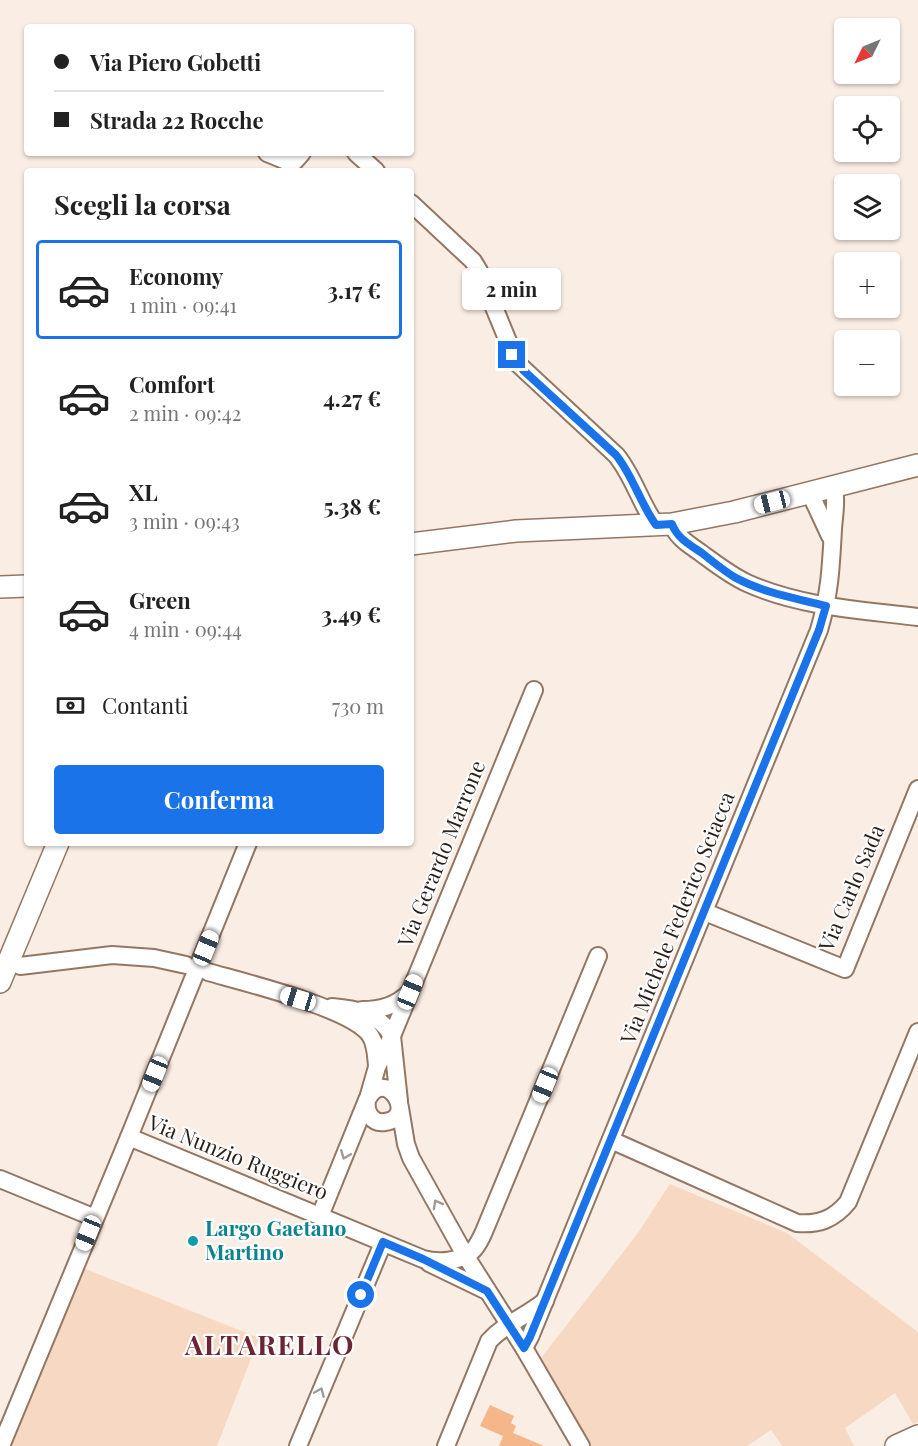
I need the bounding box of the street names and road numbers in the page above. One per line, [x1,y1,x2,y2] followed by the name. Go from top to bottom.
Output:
[390,756,490,952] street label: Via Gerardo Marrone
[612,786,740,1049] street label: Via Michele Federico Sciacca
[810,819,890,956] street label: Via Carlo Sada
[144,1107,333,1205] street label: Via Nunzio Ruggiero

